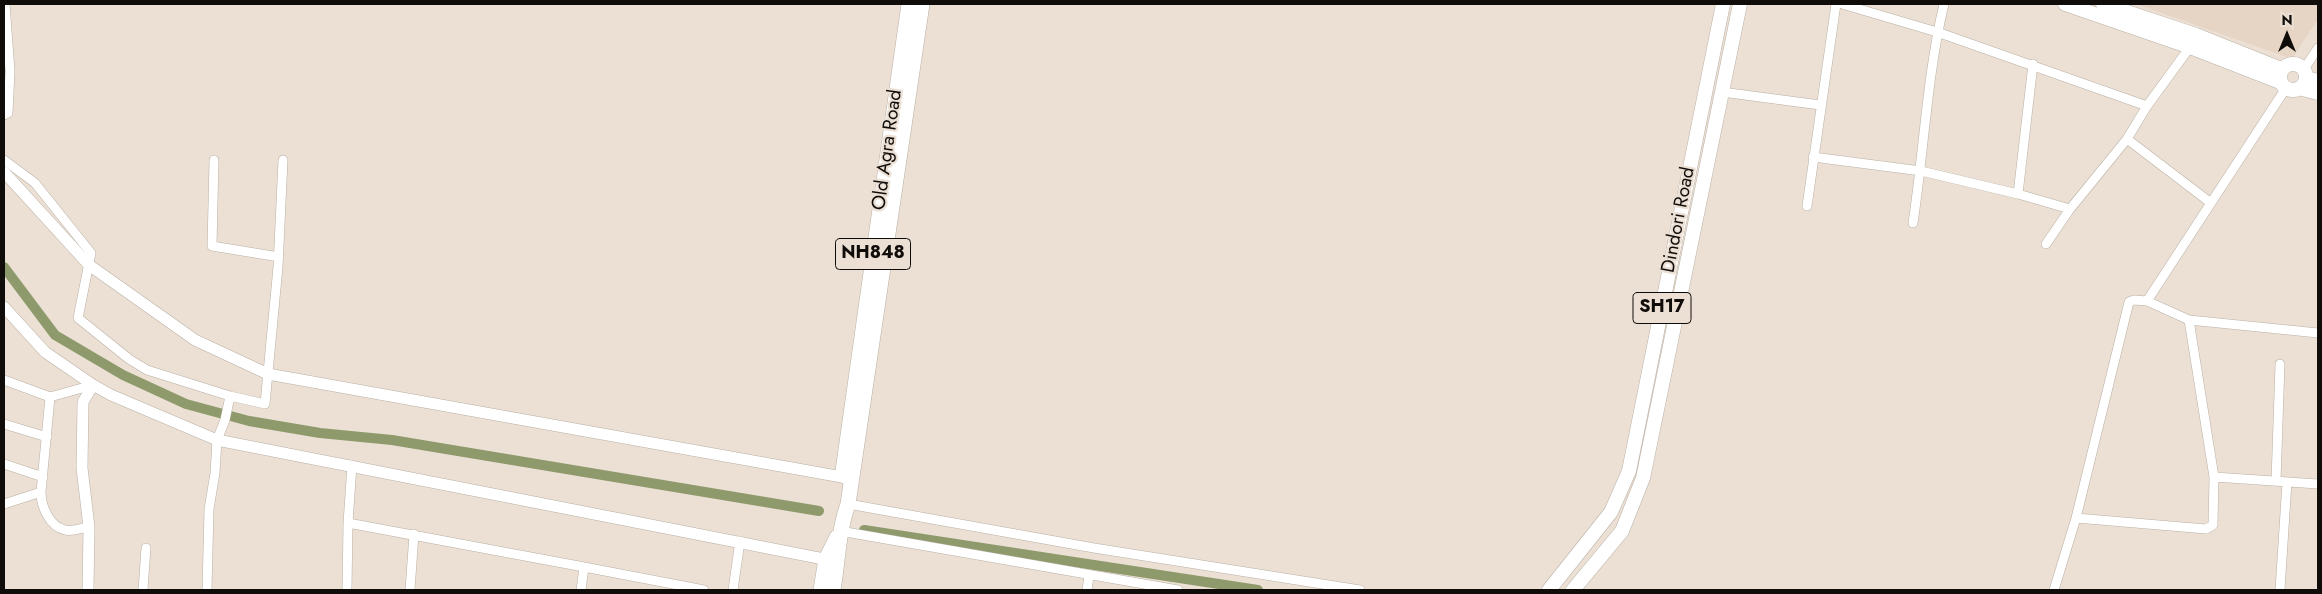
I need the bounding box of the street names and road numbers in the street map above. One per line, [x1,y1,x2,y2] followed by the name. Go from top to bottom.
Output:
[868,88,908,212] street label: Old Agra Road
[1658,165,1700,275] street label: Dindori Road
[836,238,910,270] road number: NH848
[1633,292,1691,324] road number: SH17

